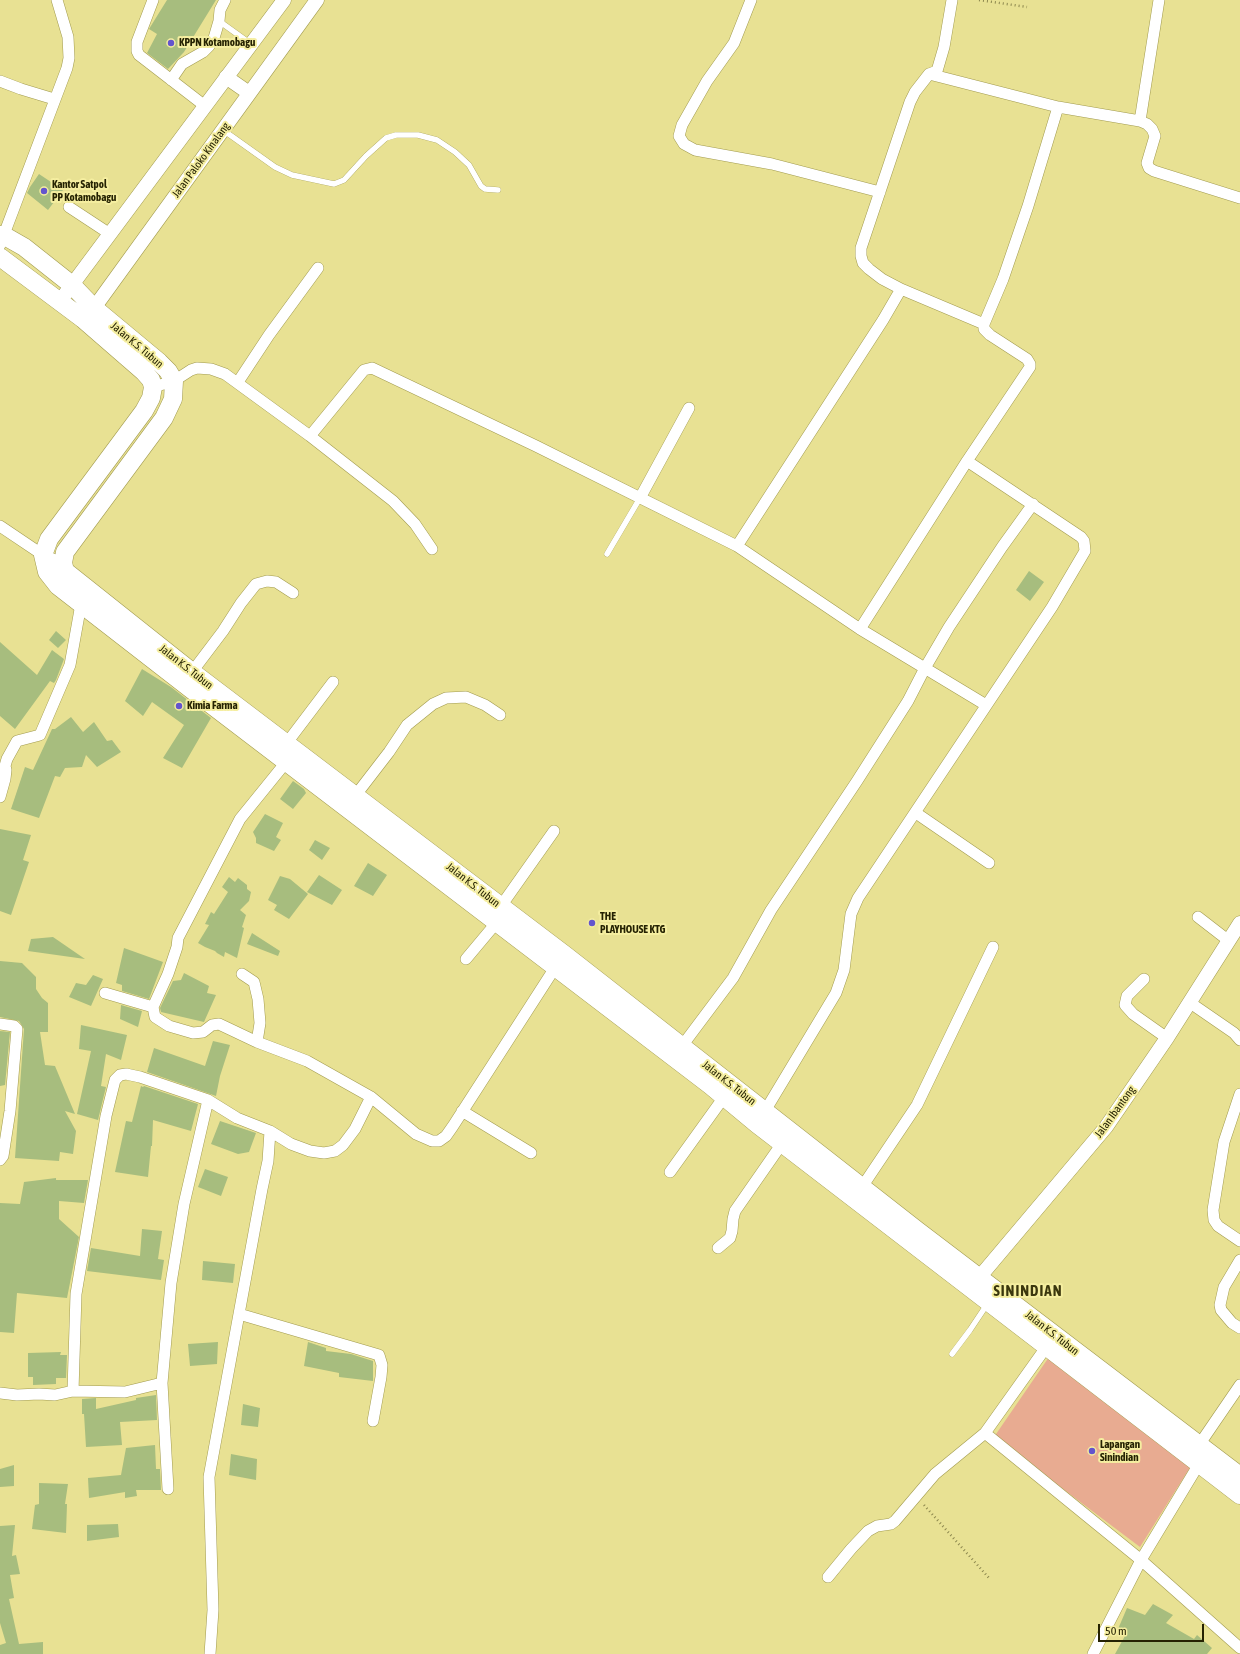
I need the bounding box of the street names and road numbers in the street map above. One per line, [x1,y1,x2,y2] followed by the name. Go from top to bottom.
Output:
[169,120,233,200] street label: Jalan Paloko Kinalang
[108,319,166,371] street label: Jalan K.S. Tubun
[157,642,215,692] street label: Jalan K.S. Tubun
[444,860,502,910] street label: Jalan K.S. Tubun
[700,1058,758,1108] street label: Jalan K.S. Tubun
[1092,1084,1138,1140] street label: Jalan Ibantong
[1023,1308,1081,1358] street label: Jalan K.S. Tubun

